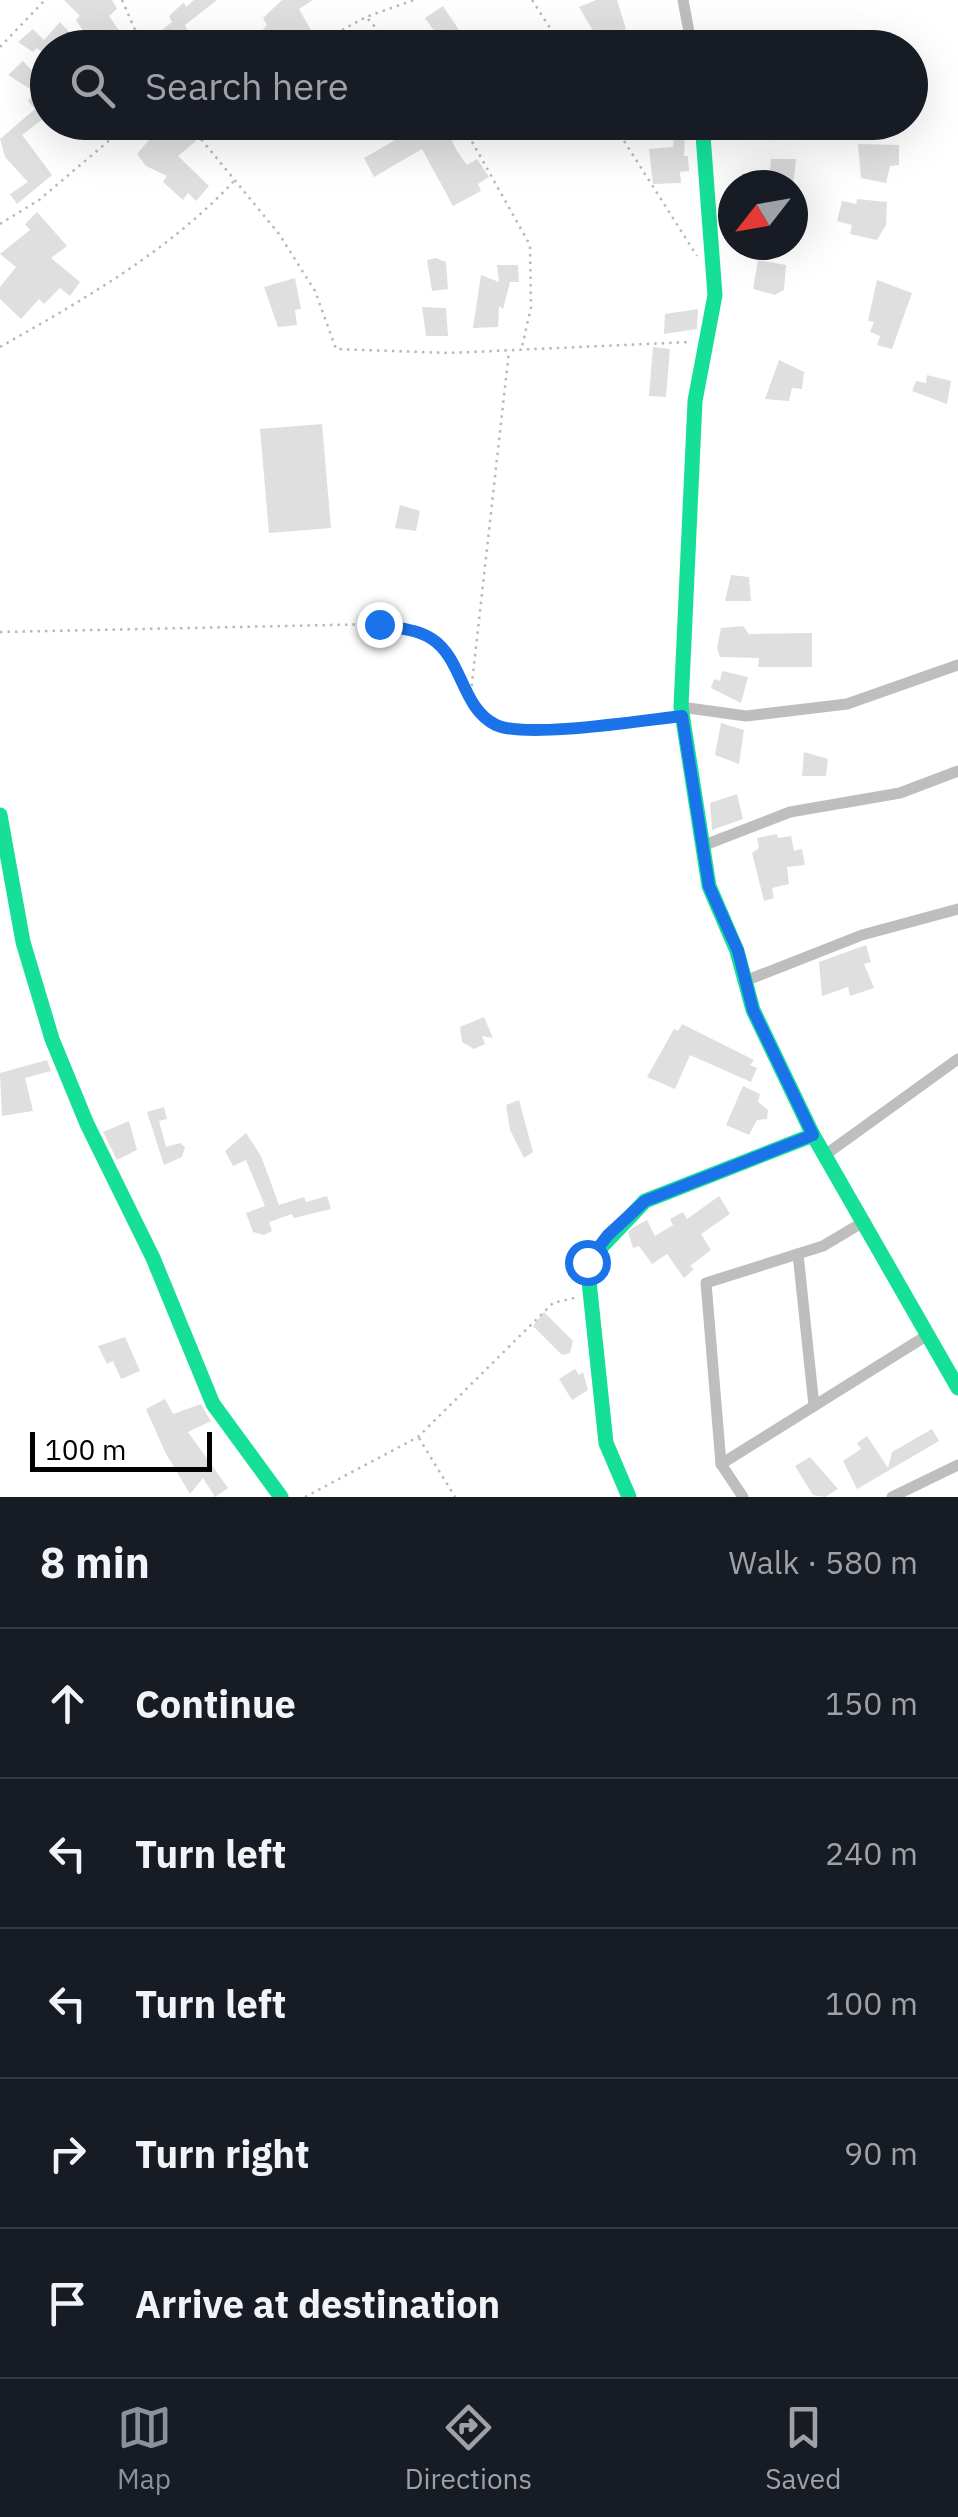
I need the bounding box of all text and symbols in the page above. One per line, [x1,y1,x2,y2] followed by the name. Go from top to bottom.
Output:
[30,30,928,140] search box
[65,58,120,113] icon: search
[145,61,349,110] text: Search here
[718,170,808,260] north arrow
[357,602,403,648] route end
[565,1240,611,1286] route start
[30,1427,212,1472] scale bar
[45,1431,126,1468] text: 100 m
[40,1535,150,1590] text: 8 min
[729,1541,918,1583] text: Walk · 580 m
[40,1676,95,1731] icon: ahead
[135,1679,296,1728] text: Continue
[825,1682,918,1724] text: 150 m
[40,1826,95,1881] icon: left
[135,1829,286,1878] text: Turn left
[825,1832,918,1874] text: 240 m
[40,1976,95,2031] icon: left
[135,1979,286,2028] text: Turn left
[825,1982,918,2024] text: 100 m
[40,2126,95,2181] icon: right
[135,2129,310,2178] text: Turn right
[844,2132,918,2174] text: 90 m
[40,2276,95,2331] icon: arrive
[135,2279,500,2328] text: Arrive at destination
[117,2400,172,2497] tab: Map
[405,2400,532,2497] tab: Directions
[765,2400,841,2497] tab: Saved

